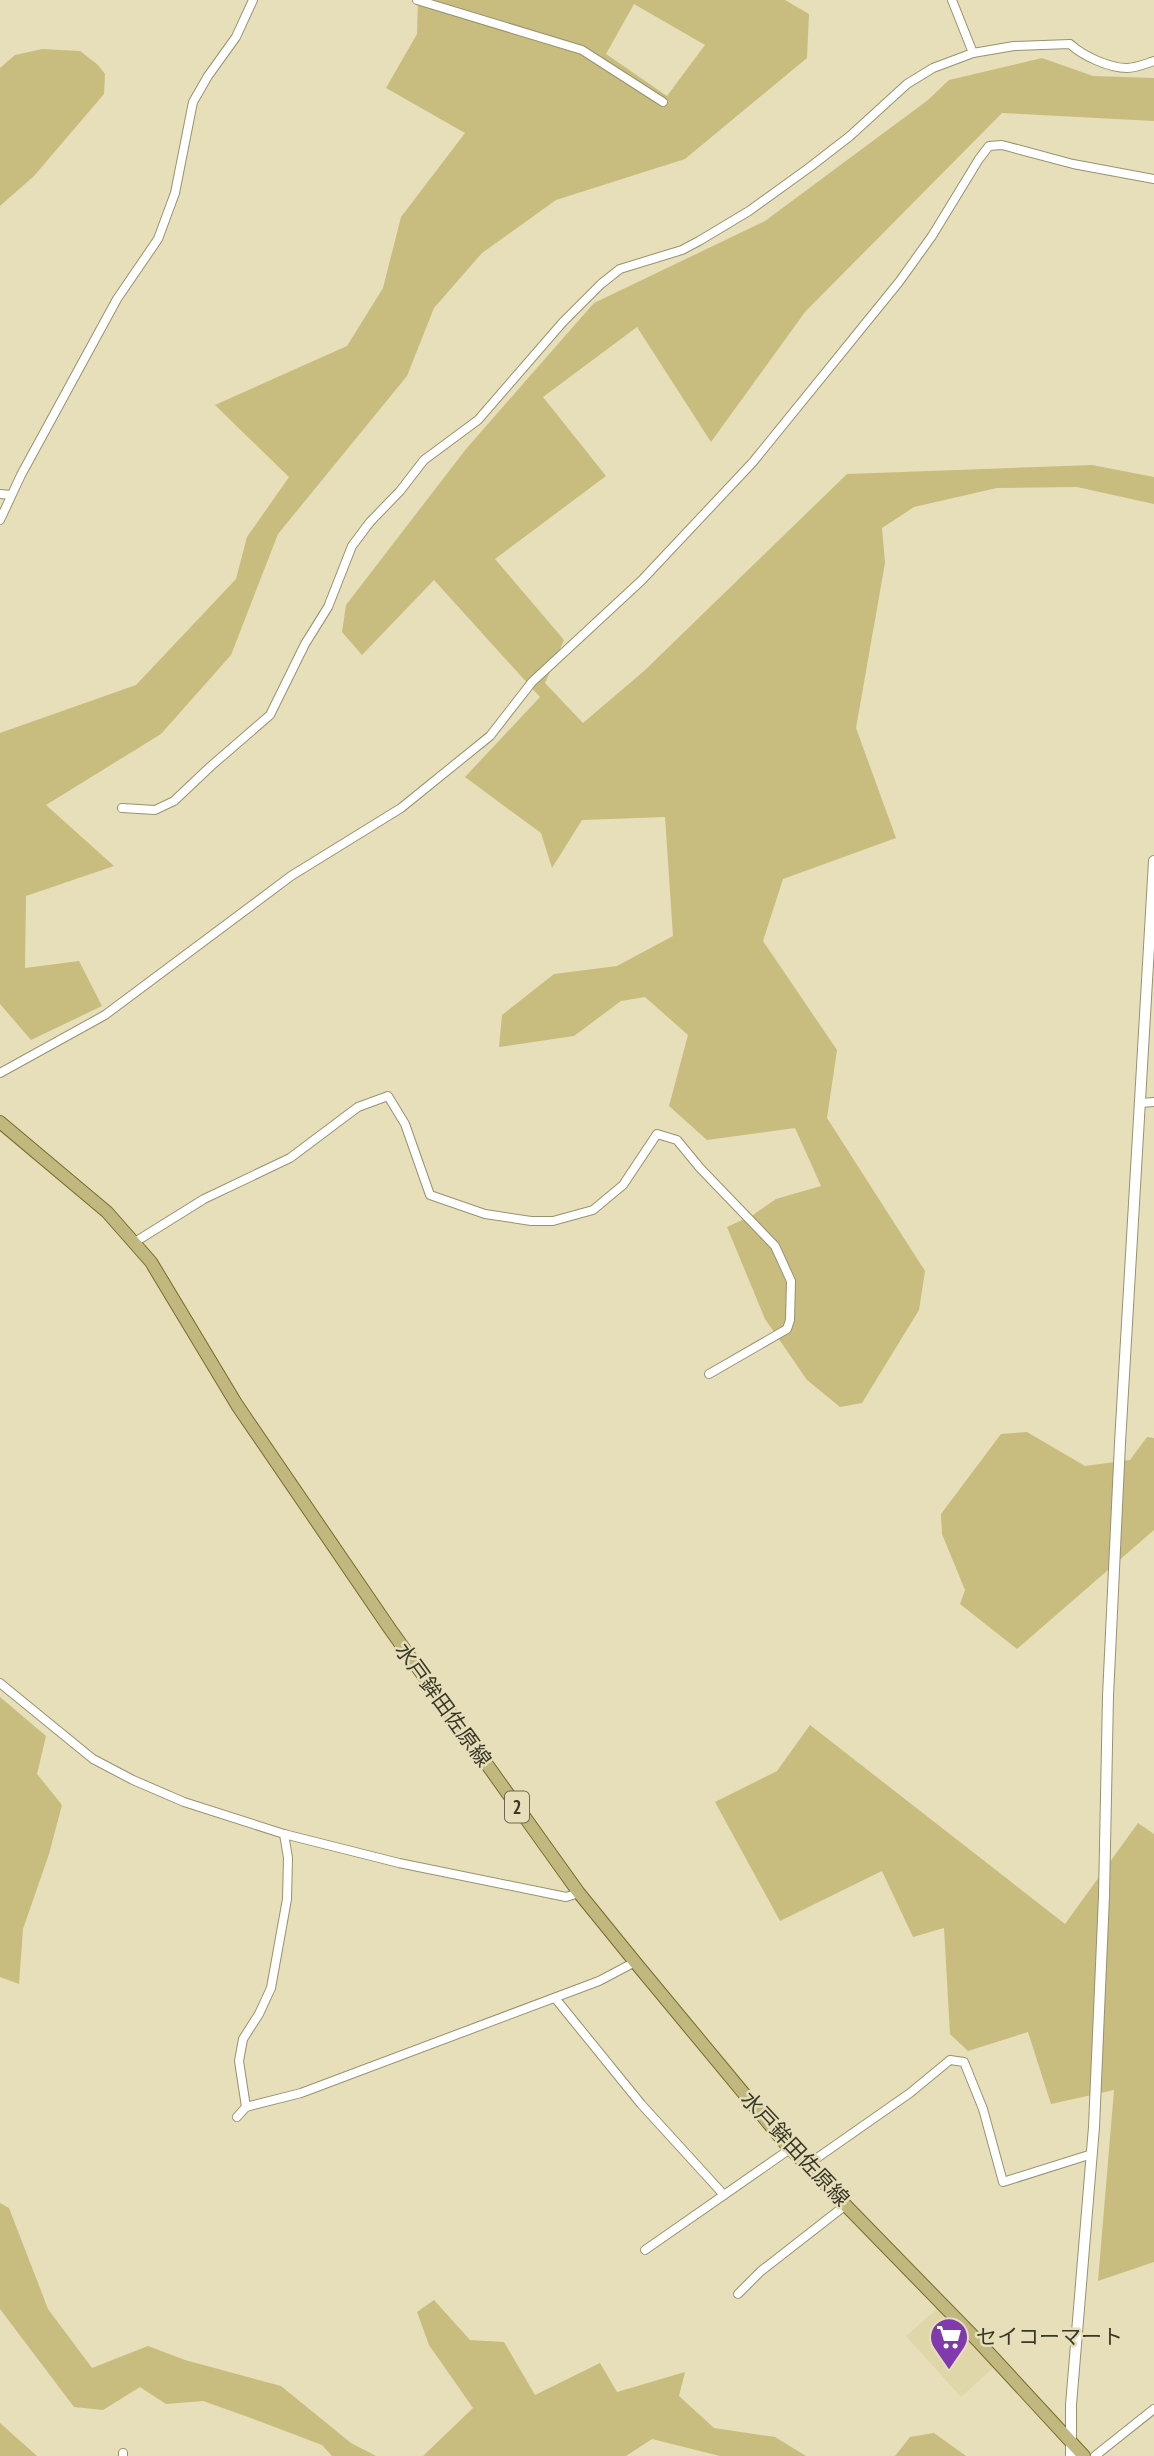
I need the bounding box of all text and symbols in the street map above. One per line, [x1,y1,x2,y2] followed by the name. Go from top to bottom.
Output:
[389,1637,498,1772] street label: 水戸鉾田佐原線
[505,1792,529,1823] road number: 2
[735,2086,855,2212] street label: 水戸鉾田佐原線
[928,2316,970,2371] supermarket icon: セイコーマート
[976,2323,1123,2350] place label: セイコーマート

